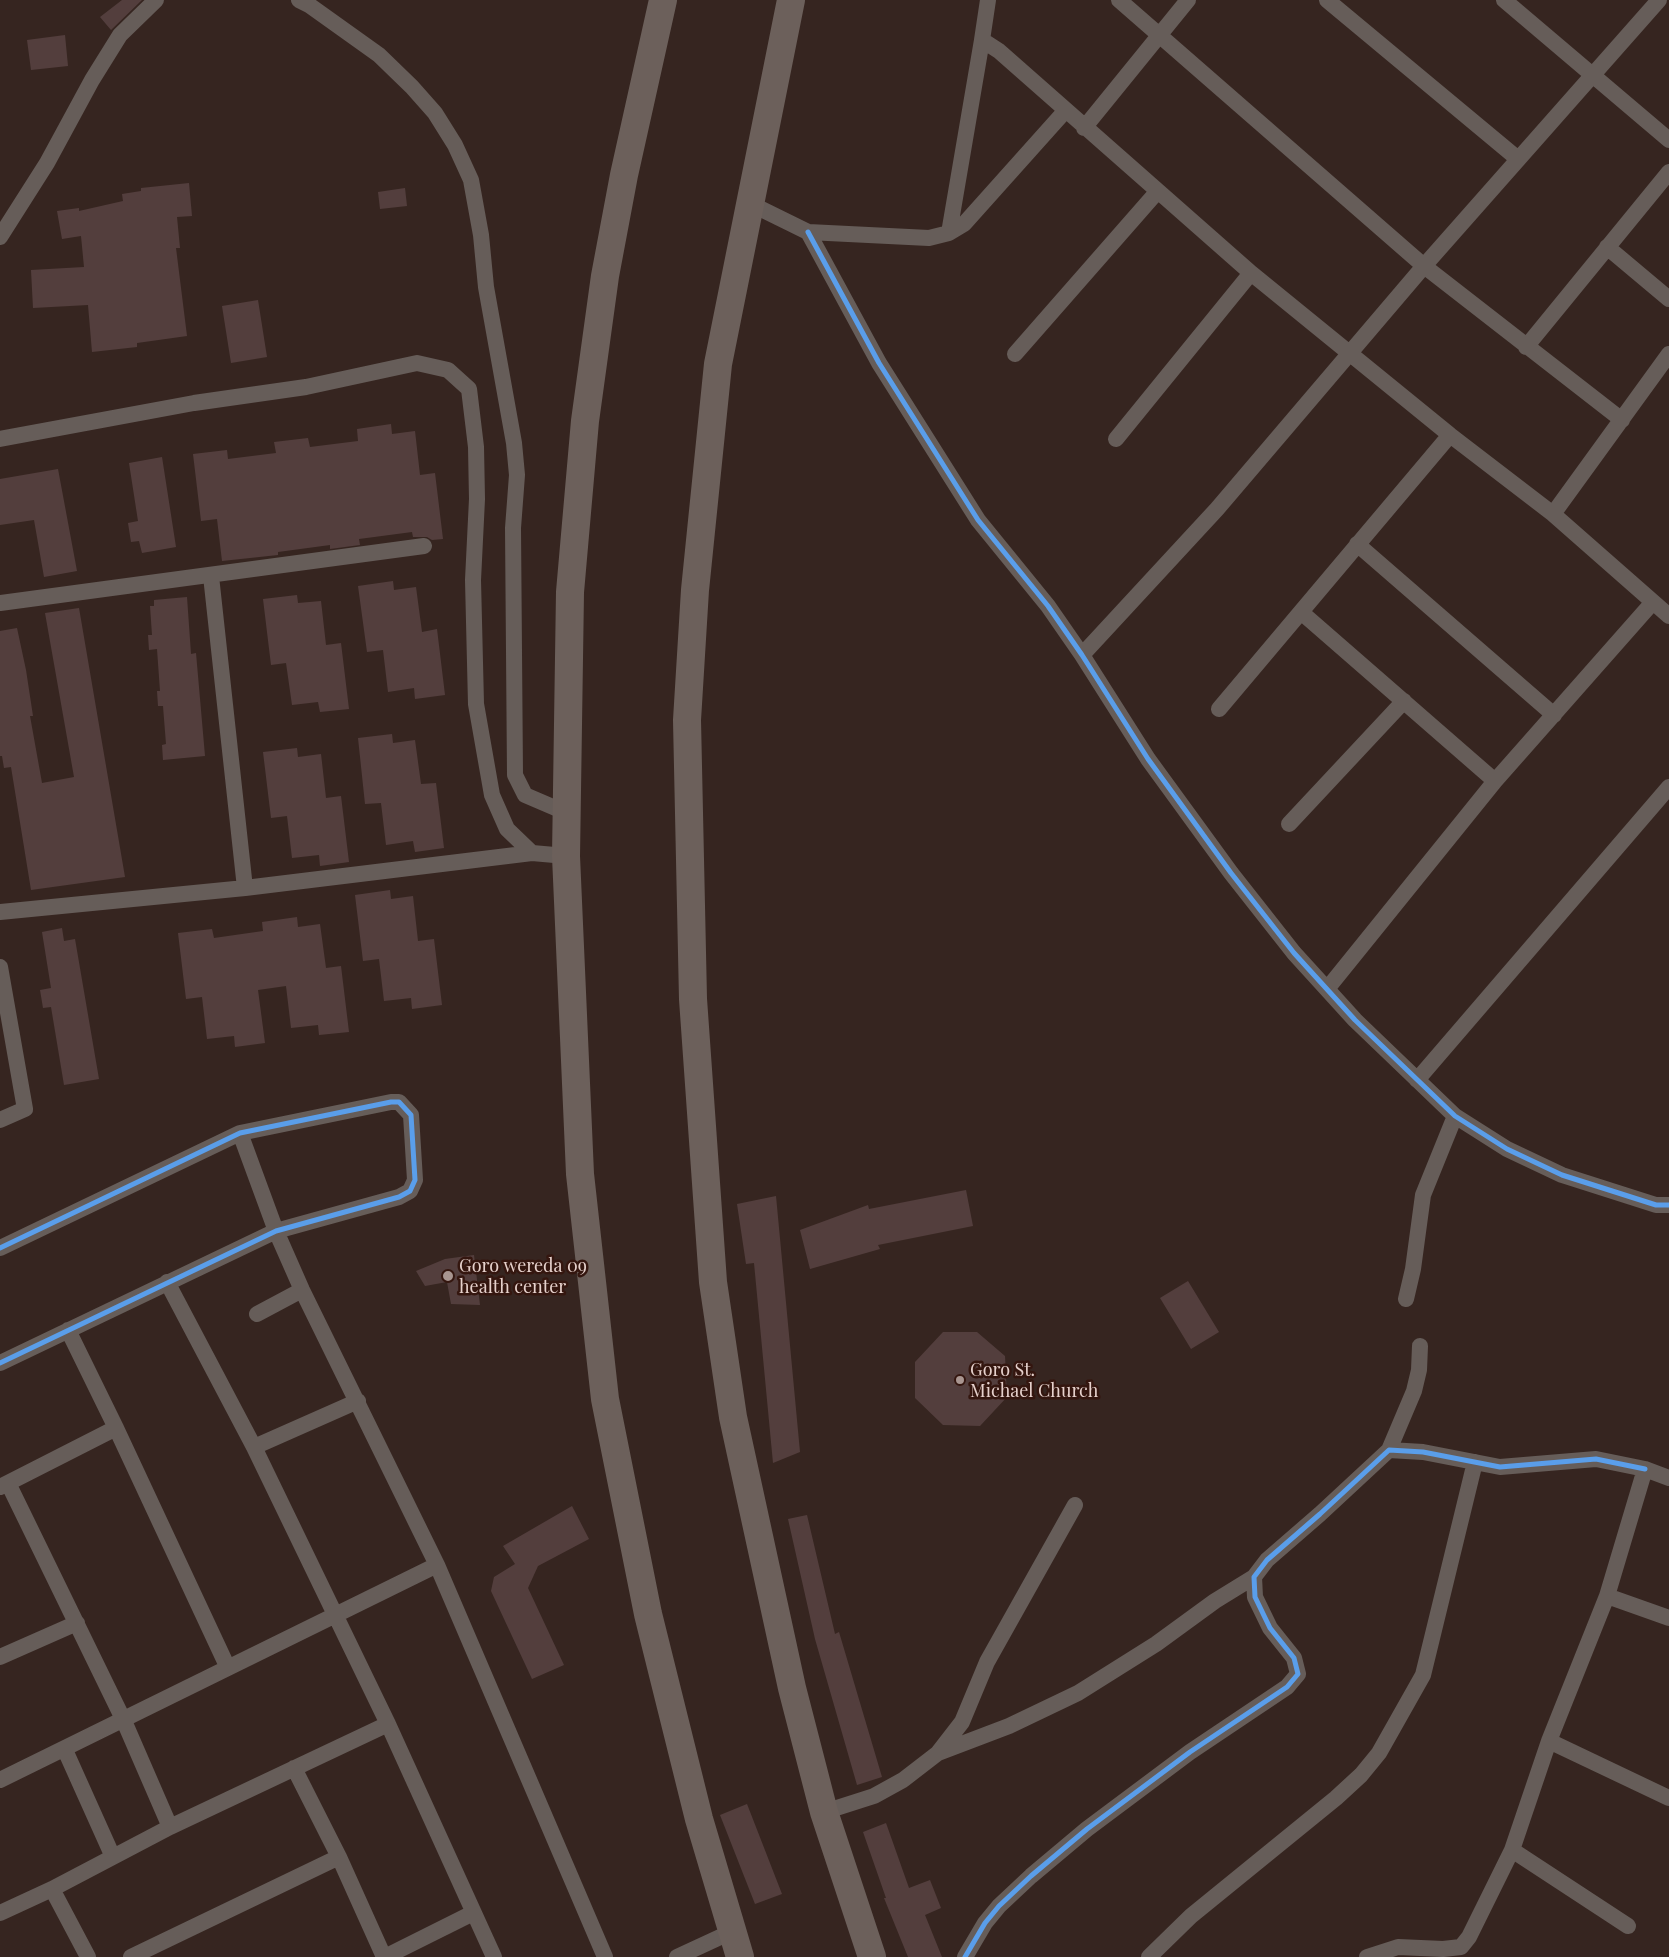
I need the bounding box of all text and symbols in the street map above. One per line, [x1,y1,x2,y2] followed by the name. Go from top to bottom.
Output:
[459,1255,587,1298] place label: Goro wereda 09 health center
[441,1269,455,1283] marker: Goro wereda 09 health center
[970,1359,1098,1402] place label: Goro St. Michael Church
[954,1374,966,1386] marker: Goro St. Michael Church

